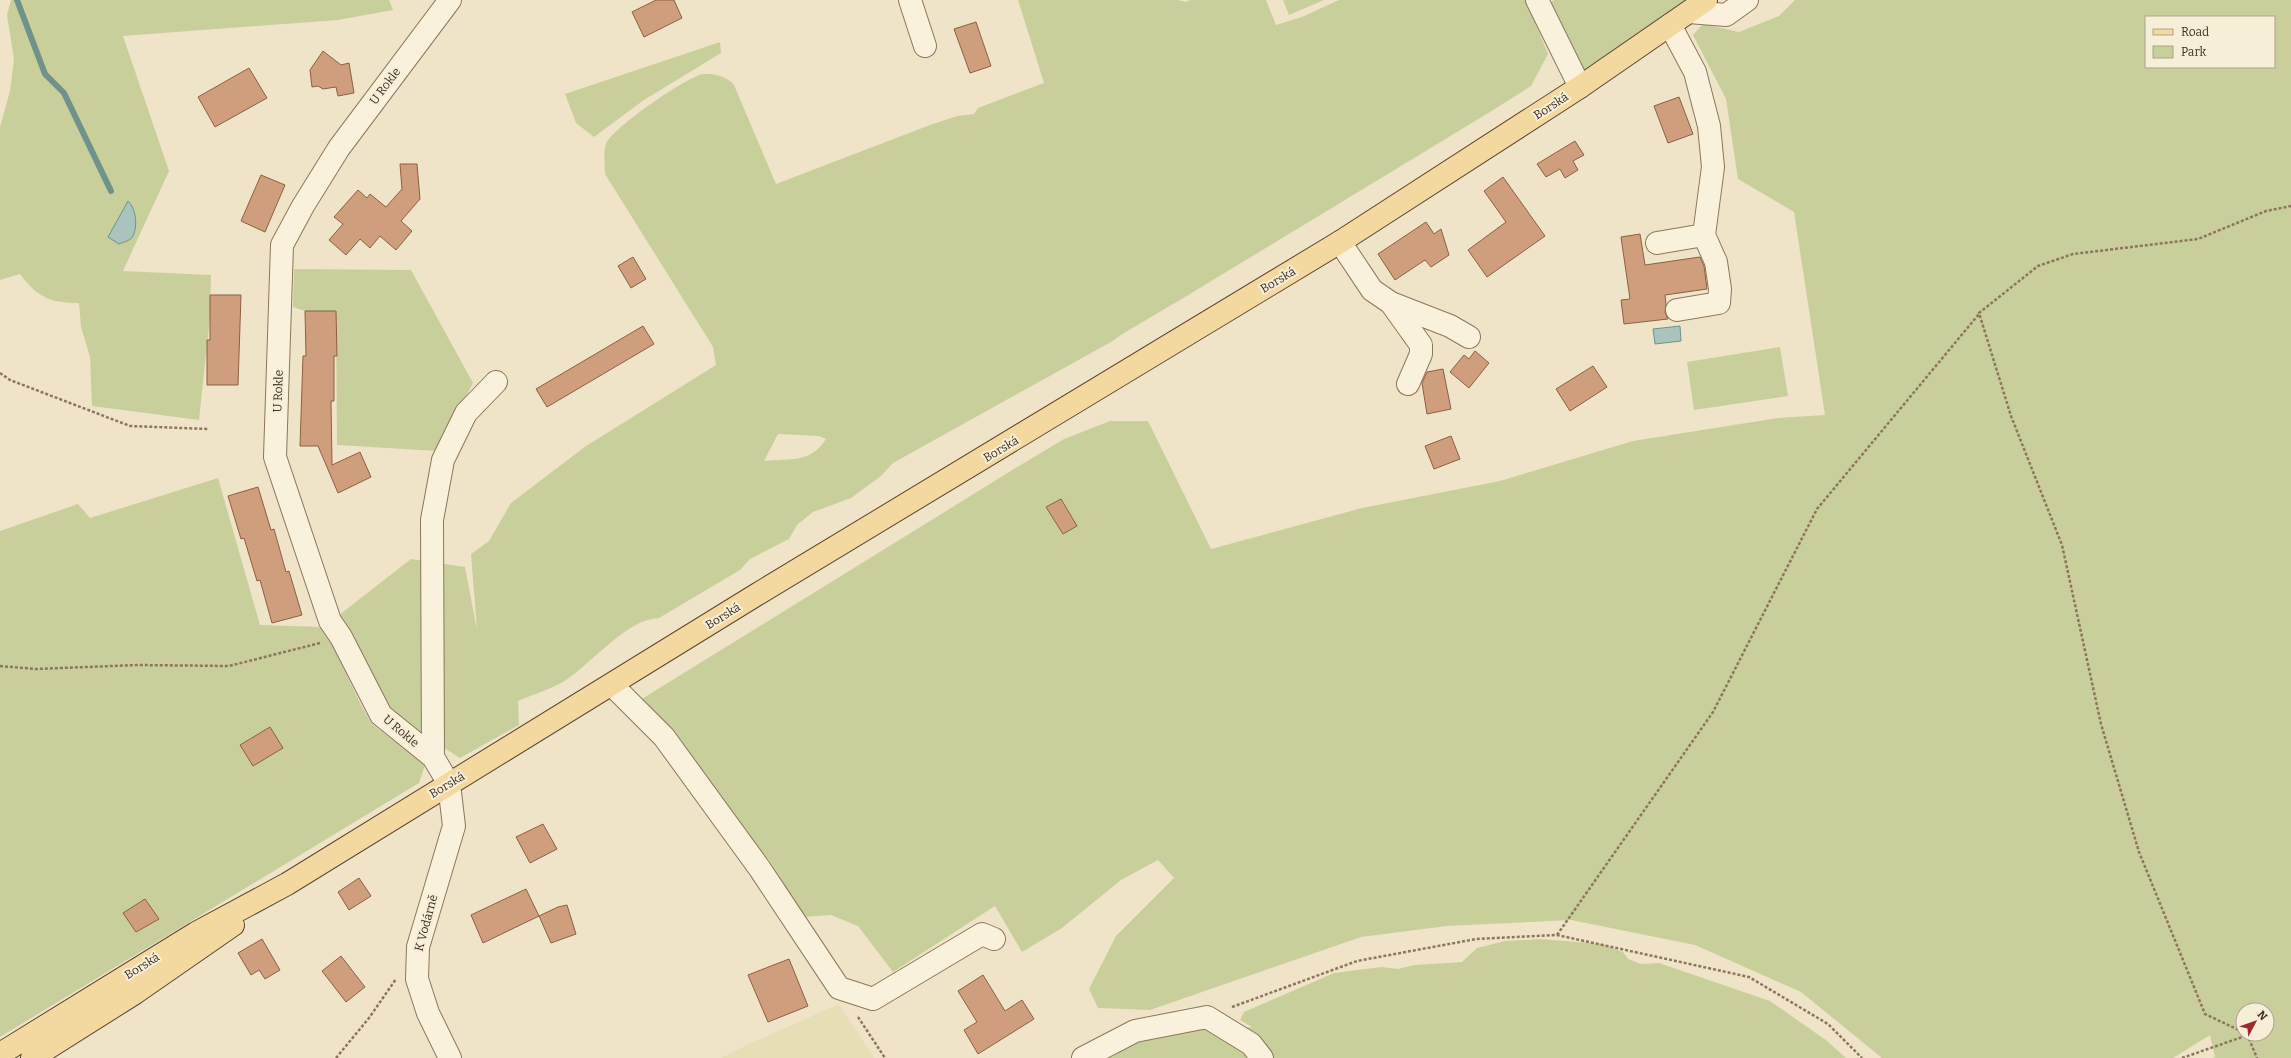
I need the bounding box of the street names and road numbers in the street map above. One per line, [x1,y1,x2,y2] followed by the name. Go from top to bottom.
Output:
[367,65,403,107] street label: U Rokle
[1531,89,1571,122] street label: Borská
[1258,264,1298,296] street label: Borská
[270,369,286,413] street label: U Rokle
[981,433,1021,465] street label: Borská
[703,600,743,632] street label: Borská
[380,712,422,750] street label: U Rokle
[427,769,467,801] street label: Borská
[412,893,440,953] street label: K Vodárně
[122,950,162,982] street label: Borská

